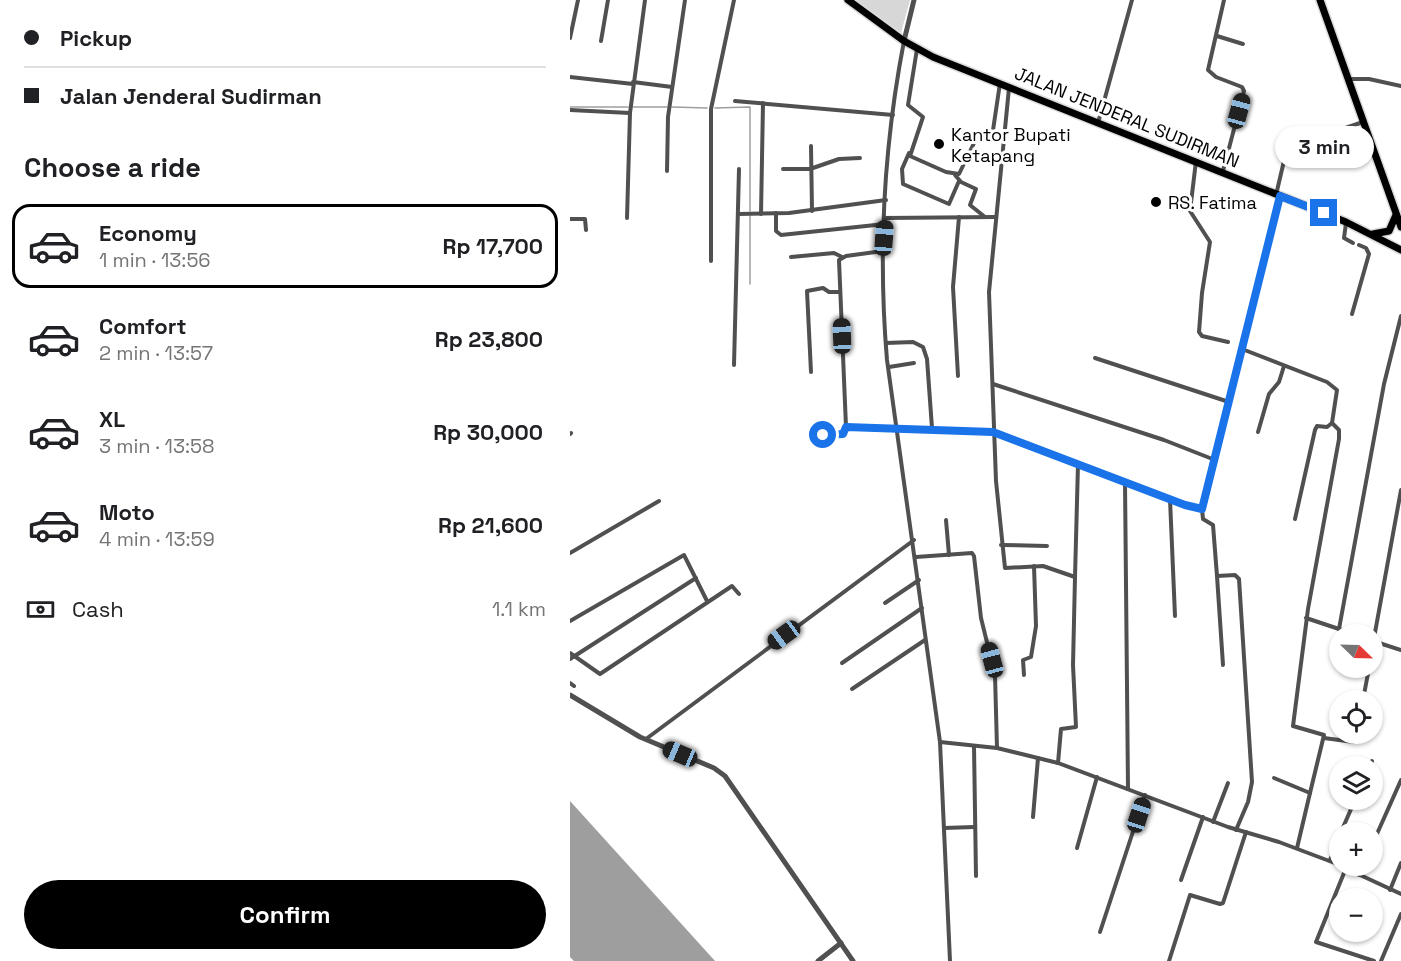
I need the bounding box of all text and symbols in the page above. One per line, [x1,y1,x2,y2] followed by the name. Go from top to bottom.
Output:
[60,24,132,52] text: Pickup
[1011,61,1243,173] street label: JALAN JENDERAL SUDIRMAN
[60,82,322,110] text: Jalan Jenderal Sudirman
[1226,91,1252,131] car
[951,123,1071,167] place label: Kantor Bupati Ketapang
[1274,126,1374,168] callout: 3 min
[1299,134,1350,160] text: 3 min
[932,137,946,151] marker: Kantor Bupati Ketapang
[24,150,201,185] text: Choose a ride
[1168,191,1257,214] place label: RS. Fatima
[1149,195,1163,209] marker: RS. Fatima
[1310,199,1337,226] route end
[27,219,81,273] icon: car
[99,219,197,247] text: Economy
[874,219,894,257] car
[443,232,543,260] text: Rp 17,700
[99,247,211,273] text: 1 min · 13:56
[27,312,81,366] icon: car
[99,312,187,340] text: Comfort
[832,318,852,354] car
[435,325,543,353] text: Rp 23,800
[99,340,213,366] text: 2 min · 13:57
[27,405,81,459] icon: car
[99,405,125,433] text: XL
[433,418,543,446] text: Rp 30,000
[809,421,836,448] route start
[99,433,215,459] text: 3 min · 13:58
[27,498,81,552] icon: car
[99,498,155,526] text: Moto
[438,511,543,539] text: Rp 21,600
[99,526,215,552] text: 4 min · 13:59
[24,593,57,626] icon: cash
[72,595,124,623] text: Cash
[492,596,546,622] text: 1.1 km
[764,617,804,653] car
[1329,624,1383,678] north arrow
[1329,624,1383,942] map controls
[979,640,1005,680] car
[1329,690,1383,744] button: locate
[660,739,700,769] car
[1329,756,1383,810] button: layers
[1125,795,1153,835] car
[1329,822,1383,876] button: +
[24,880,546,949] button: Confirm
[1329,888,1383,942] button: −

